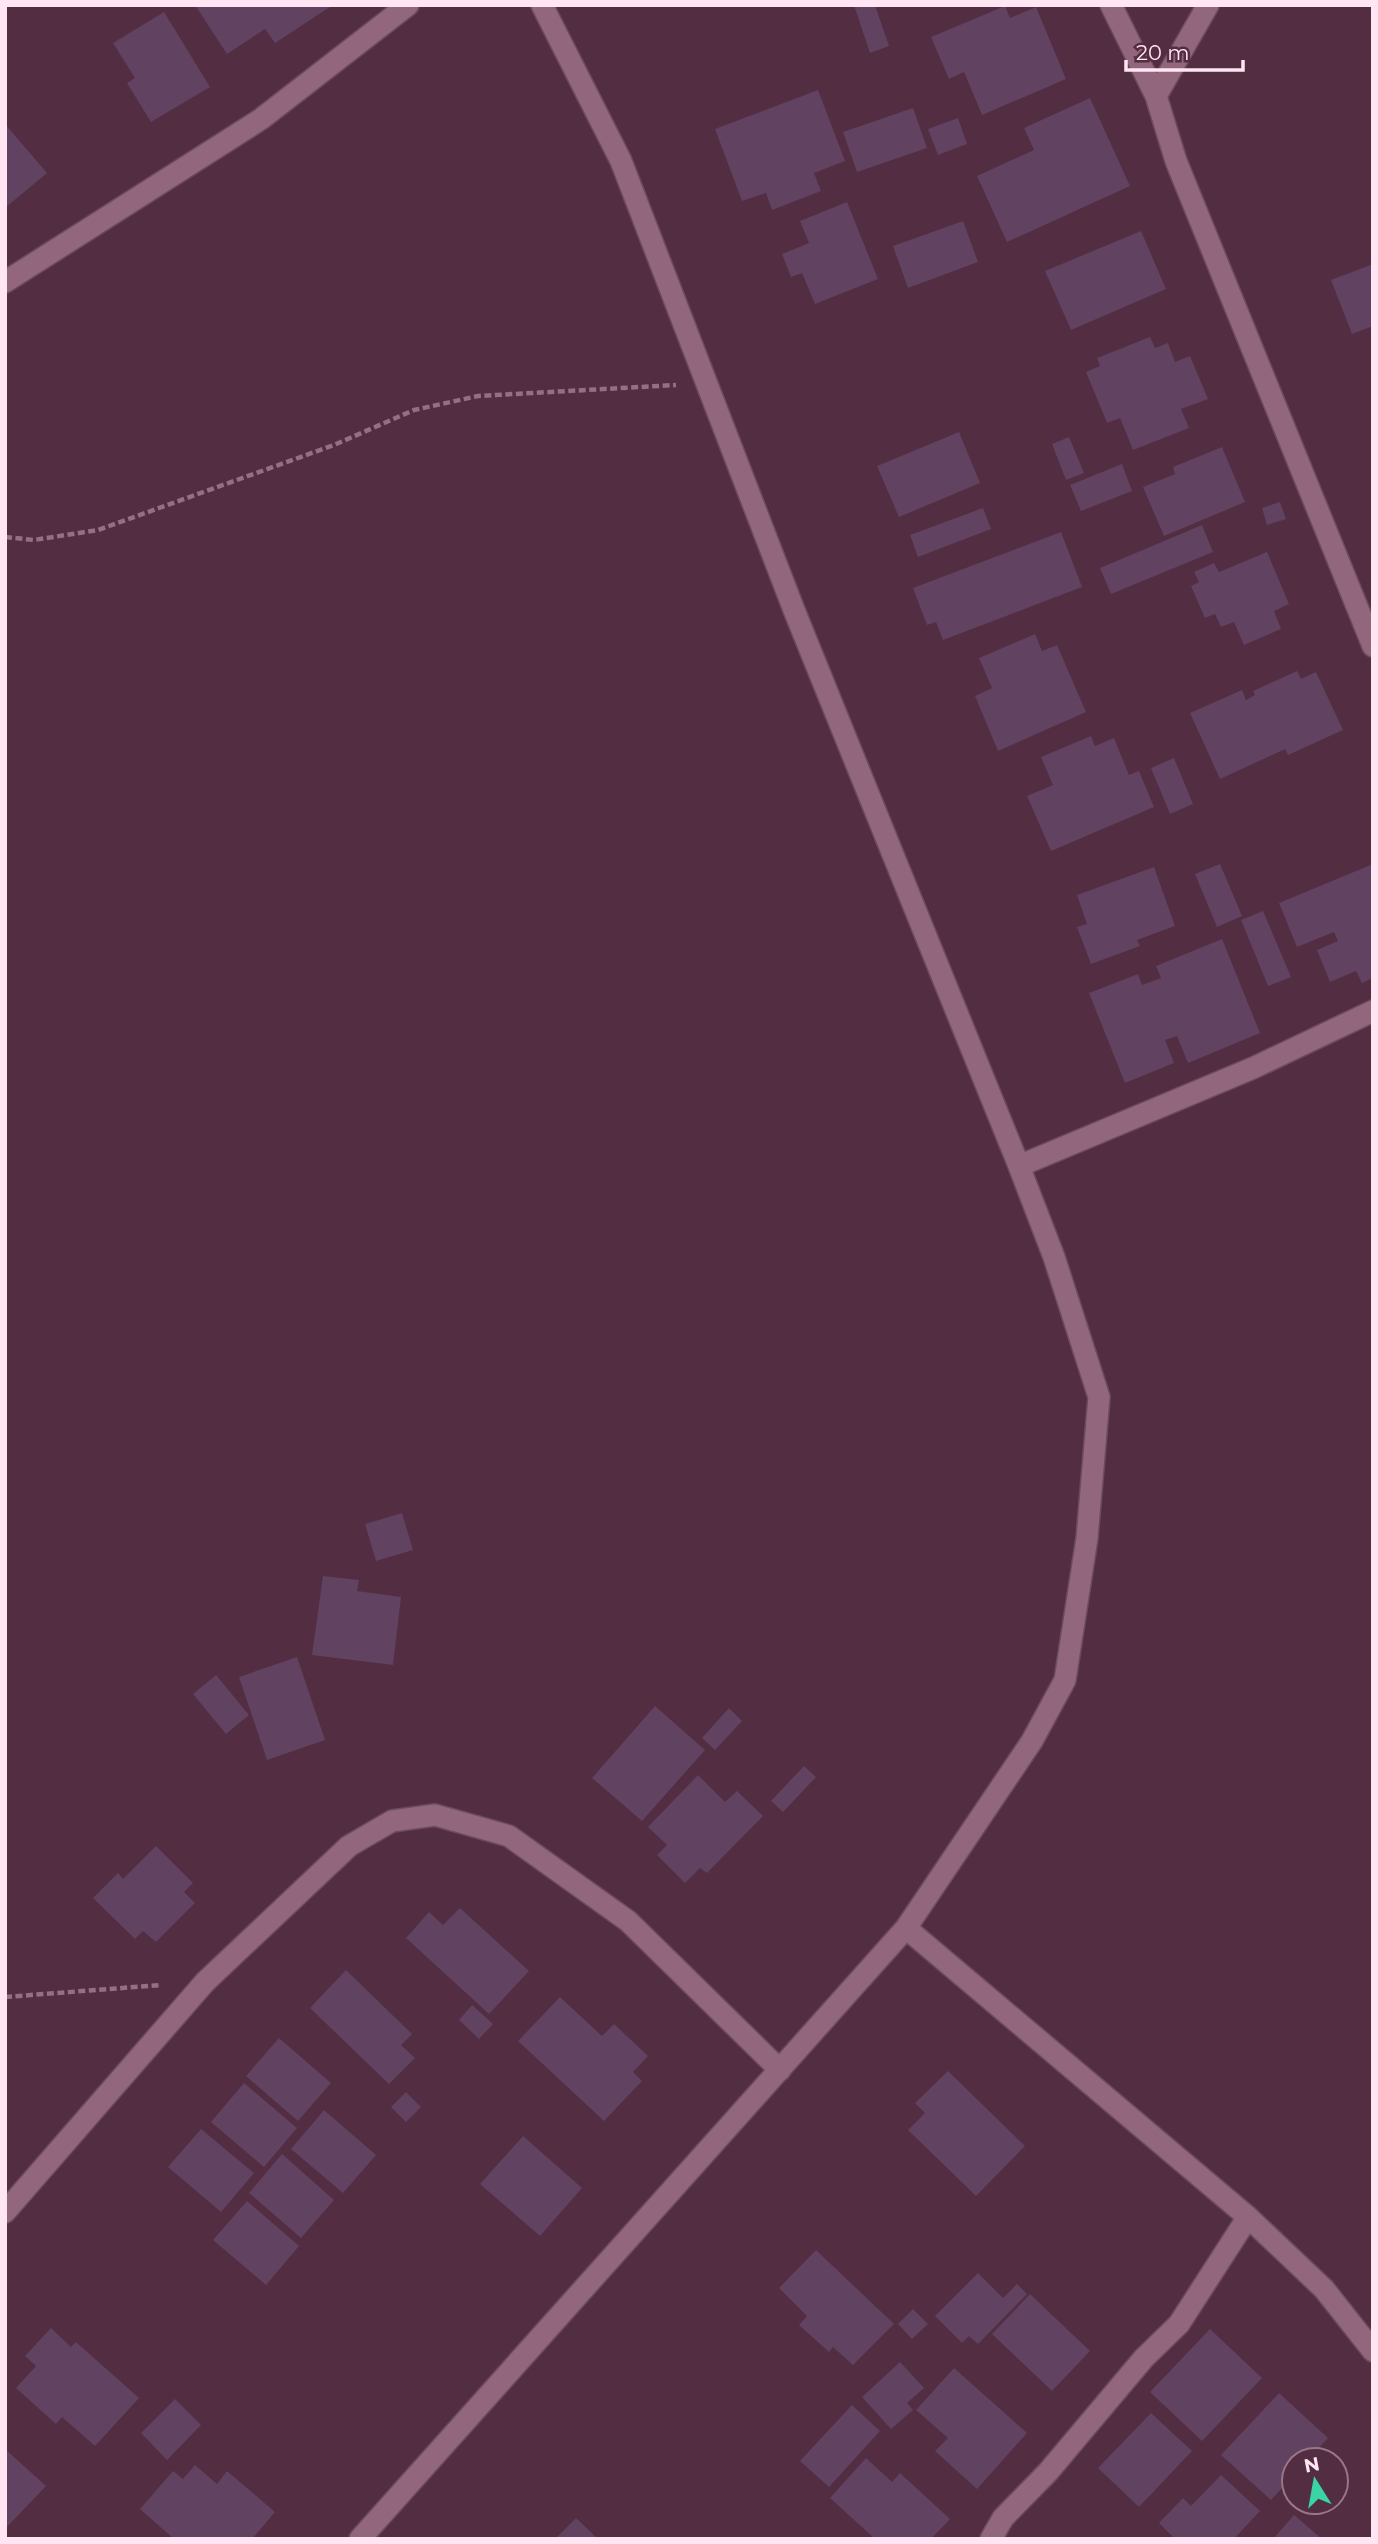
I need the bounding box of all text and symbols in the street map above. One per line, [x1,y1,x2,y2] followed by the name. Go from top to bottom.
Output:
[1126,28,1243,72] scale bar
[1136,40,1190,65] text: 20 m
[1280,2446,1350,2516] north arrow
[1302,2452,1322,2478] text: N

